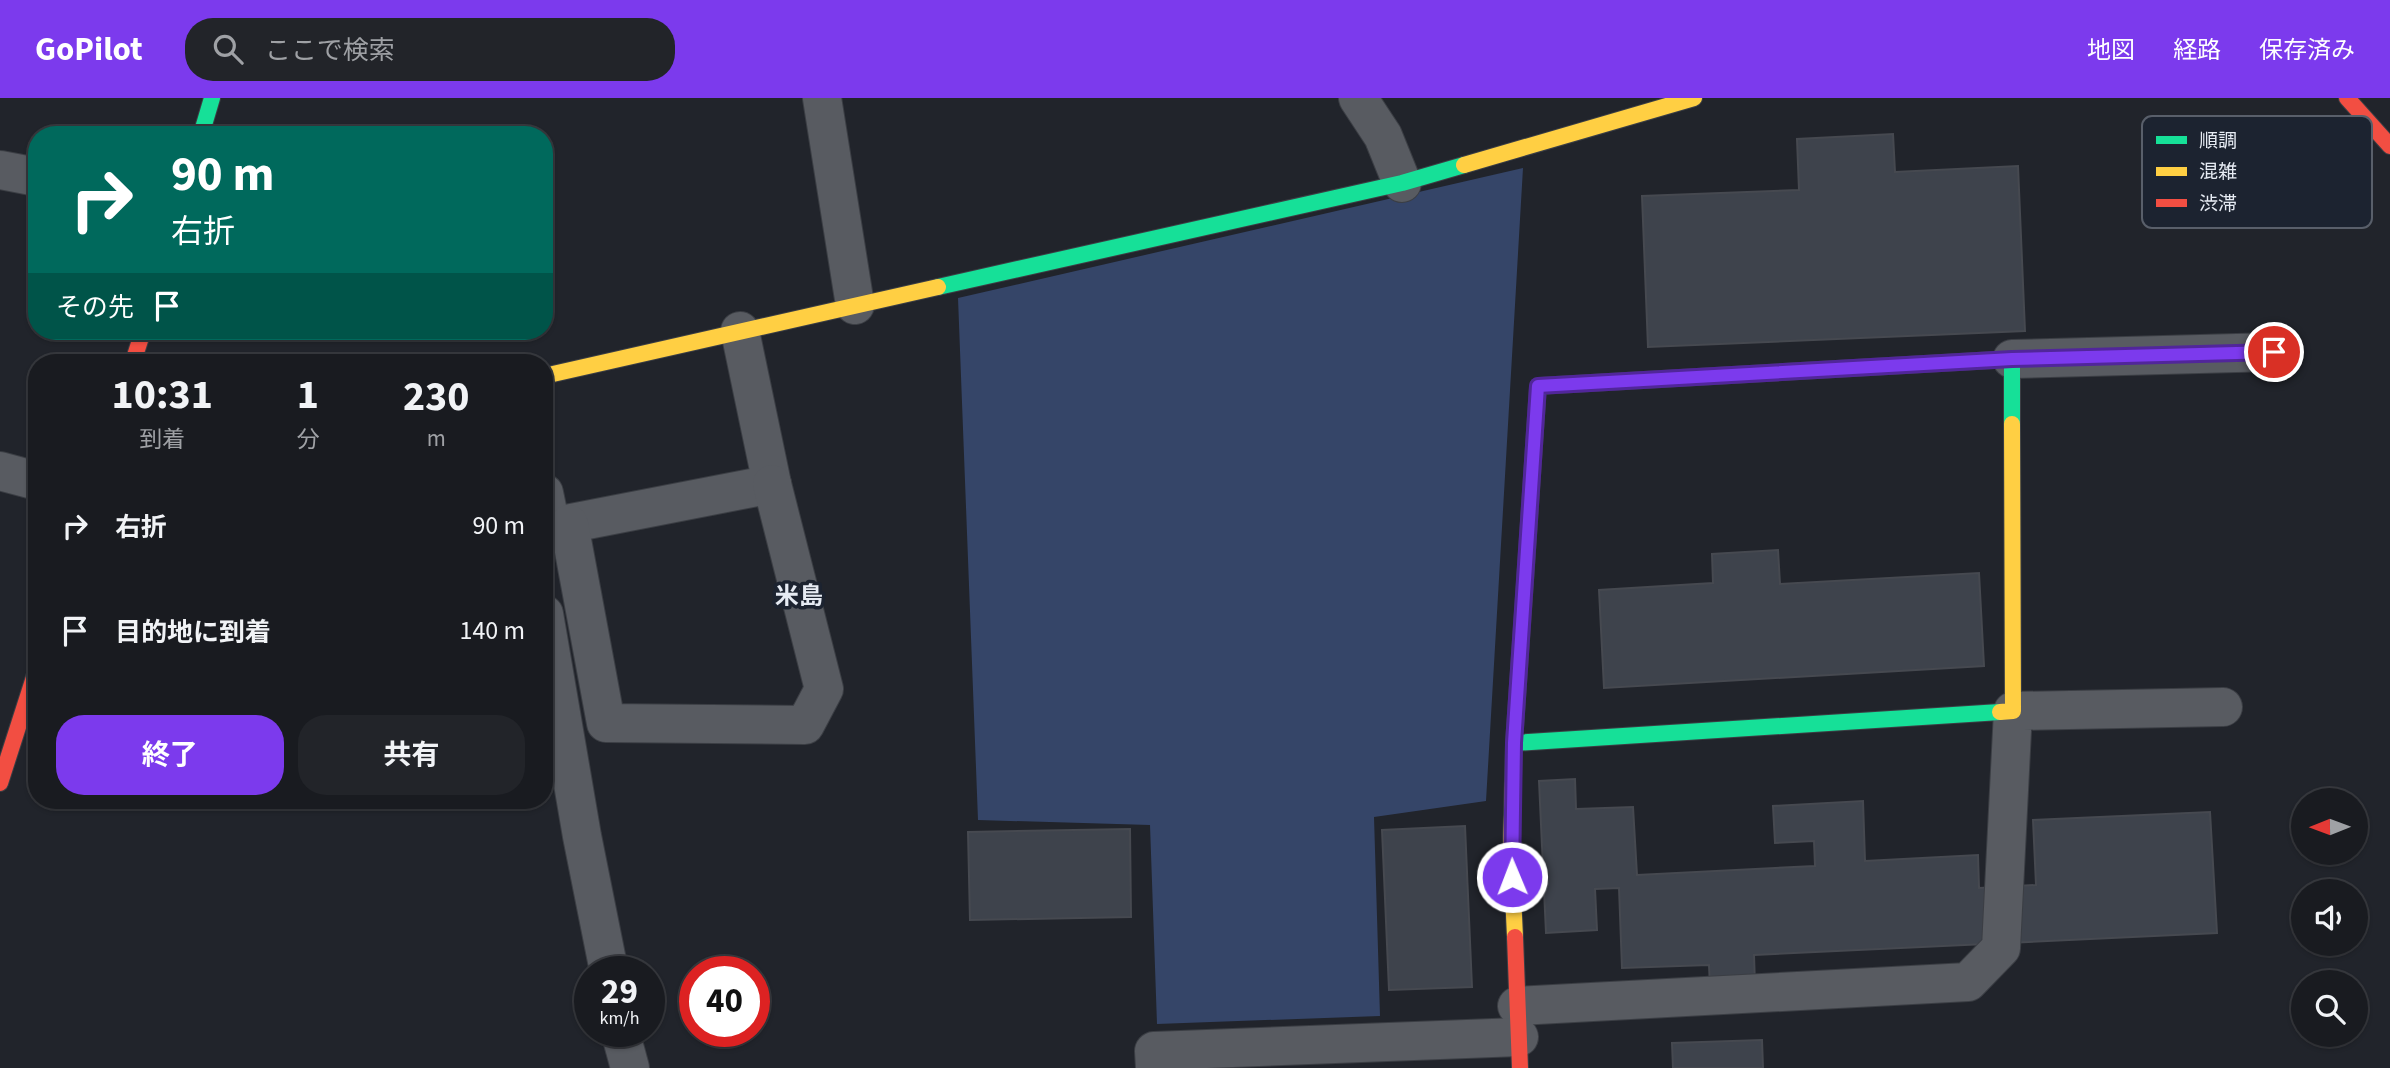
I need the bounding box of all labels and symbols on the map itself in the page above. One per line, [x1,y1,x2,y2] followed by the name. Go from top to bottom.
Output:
[2142,116,2372,228] legend
[2199,128,2237,155] text: 順調
[2199,159,2237,186] text: 混雑
[2199,191,2237,218] text: 渋滞
[2244,322,2304,382] pin
[775,579,823,614] district label: 米島
[2291,788,2368,864] north arrow
[1475,840,1549,914] position arrow
[679,956,770,1047] speed limit sign: 40

